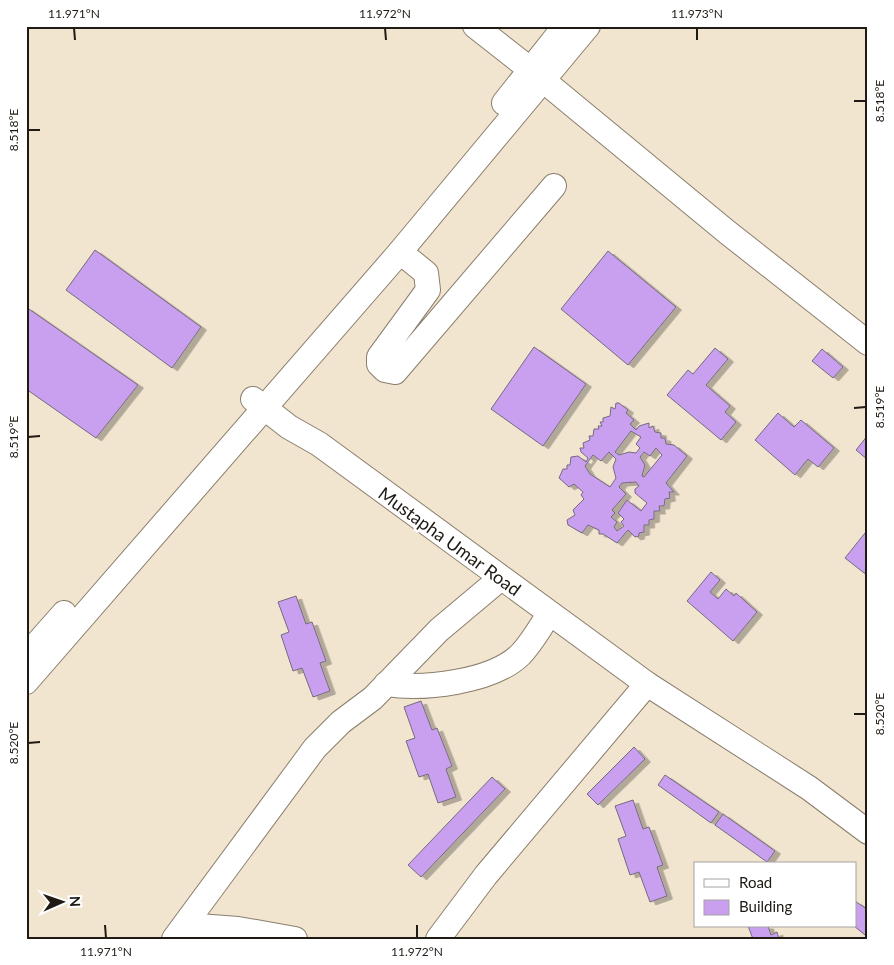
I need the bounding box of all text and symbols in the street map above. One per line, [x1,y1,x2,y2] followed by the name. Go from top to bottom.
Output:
[48,6,100,21] text: 11.971°N
[359,6,411,21] text: 11.972°N
[671,6,723,21] text: 11.973°N
[872,80,887,122] text: 8.518°E
[6,109,21,151] text: 8.518°E
[872,386,887,428] text: 8.519°E
[6,416,21,458] text: 8.519°E
[374,482,526,600] street label: Mustapha Umar Road
[872,693,887,735] text: 8.520°E
[6,722,21,764] text: 8.520°E
[694,862,856,928] legend
[739,873,772,891] text: Road
[38,878,88,928] north arrow
[67,896,84,907] text: N
[739,897,792,915] text: Building
[80,944,132,959] text: 11.971°N
[391,944,443,959] text: 11.972°N

